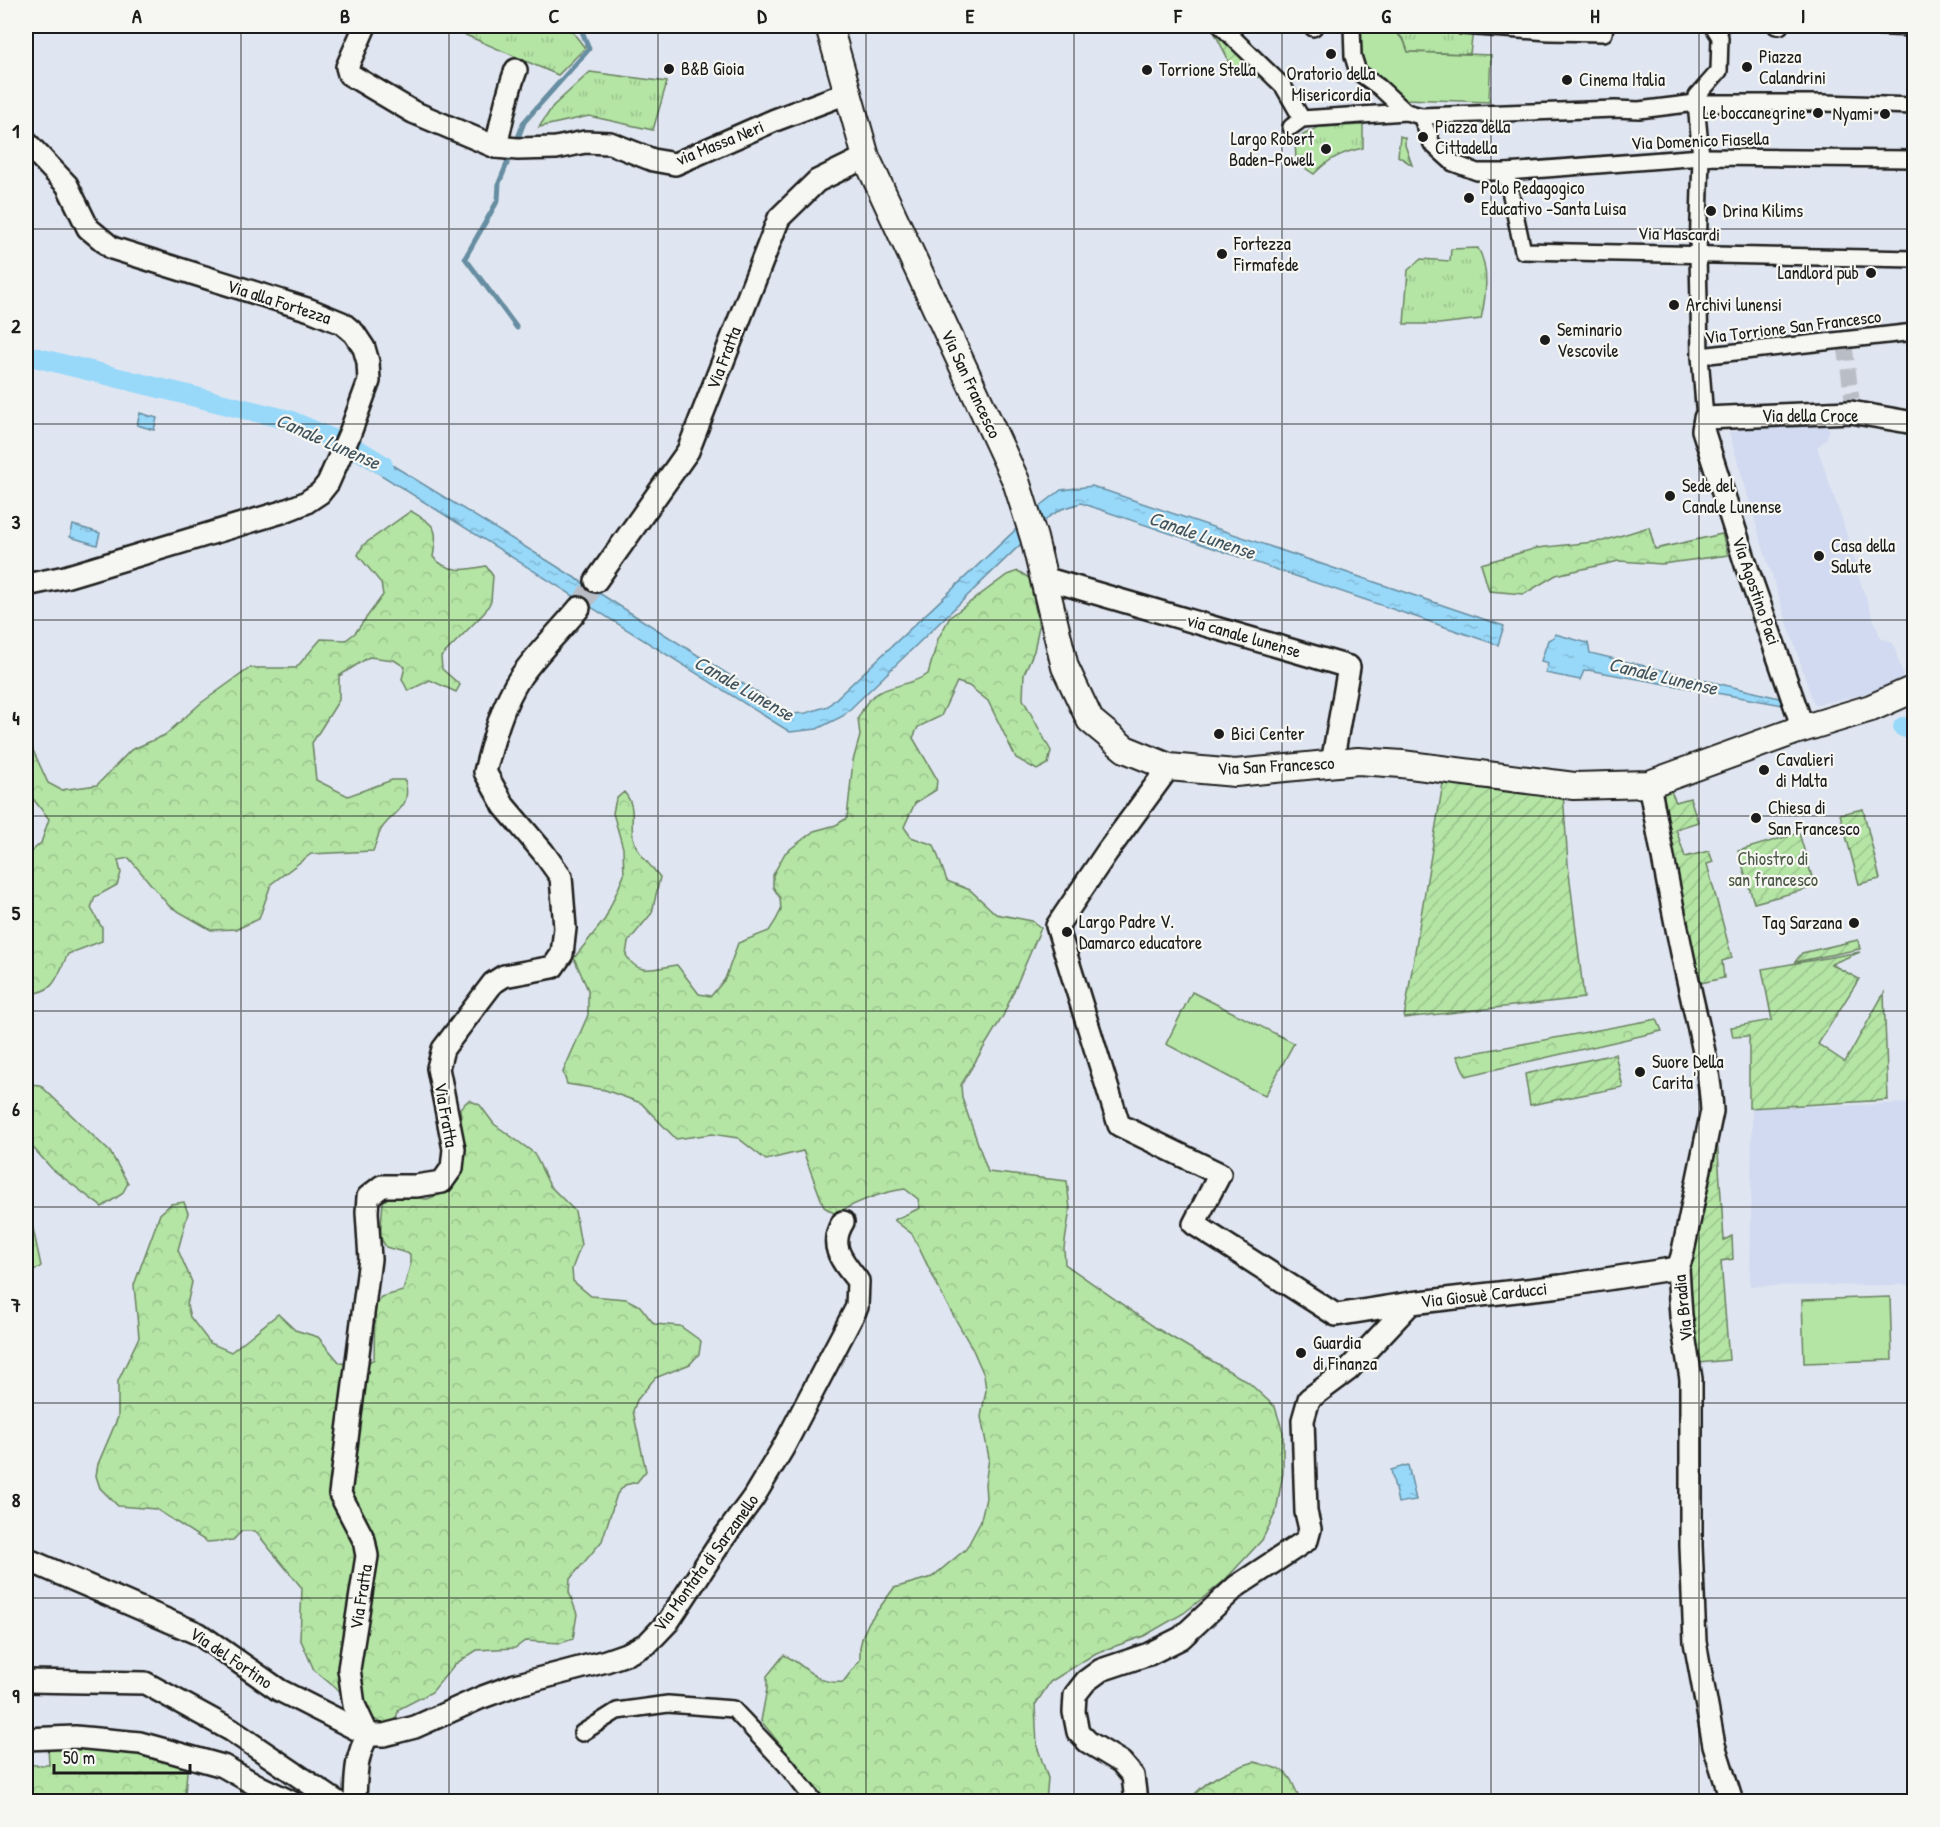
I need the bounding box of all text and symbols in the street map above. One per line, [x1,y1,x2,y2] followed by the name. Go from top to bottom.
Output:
[132,2,142,29] text: A
[340,2,350,29] text: B
[549,2,560,29] text: C
[757,2,767,29] text: D
[966,2,975,29] text: E
[1173,2,1183,29] text: F
[1381,2,1391,29] text: G
[1590,2,1600,29] text: H
[1801,2,1805,29] text: I
[1759,44,1826,90] place label: Piazza Calandrini
[1324,47,1338,61] marker: Oratorio della Misericordia
[681,56,744,81] place label: B&B Gioia
[1159,57,1256,82] place label: Torrione Stella
[1740,60,1754,74] marker: Piazza Calandrini
[1287,61,1375,107] place label: Oratorio della Misericordia
[662,62,676,76] marker: B&B Gioia
[1140,63,1154,77] marker: Torrione Stella
[1579,67,1665,92] place label: Cinema Italia
[1560,73,1574,87] marker: Cinema Italia
[1703,100,1806,125] place label: Le boccanegrine
[1832,101,1873,126] place label: Nyami
[1811,106,1825,120] marker: Le boccanegrine
[1878,107,1892,121] marker: Nyami
[672,114,768,172] street label: via Massa Neri
[1435,114,1510,160] place label: Piazza della Cittadella
[12,117,20,144] text: 1
[1229,126,1315,172] place label: Largo Robert Baden-Powell
[1631,126,1769,155] street label: Via Domenico Fiasella
[1416,130,1430,144] marker: Piazza della Cittadella
[1319,142,1333,156] marker: Largo Robert Baden-Powell
[1481,175,1626,221] place label: Polo Pedagogico Educativo -Santa Luisa
[1462,191,1476,205] marker: Polo Pedagogico Educativo -Santa Luisa
[1723,198,1803,223] place label: Drina Kilims
[1704,204,1718,218] marker: Drina Kilims
[1638,220,1720,247] street label: Via Mascardi
[1233,231,1299,277] place label: Fortezza Firmafede
[1215,247,1229,261] marker: Fortezza Firmafede
[1778,260,1859,285] place label: Landlord pub
[1864,266,1878,280] marker: Landlord pub
[224,273,334,330] street label: Via alla Fortezza
[1686,292,1782,317] place label: Archivi lunensi
[1667,298,1681,312] marker: Archivi lunensi
[1703,303,1882,350] street label: Via Torrione San Francesco
[11,312,21,339] text: 2
[1557,317,1622,363] place label: Seminario Vescovile
[700,323,747,393] street label: Via Fratta
[935,325,1008,442] street label: Via San Francesco
[1538,333,1552,347] marker: Seminario Vescovile
[1762,403,1858,428] street label: Via della Croce
[272,406,385,476] water label: Canale Lunense
[1682,473,1782,519] place label: Sede del Canale Lunense
[1663,489,1677,503] marker: Sede del Canale Lunense
[1145,504,1260,566] water label: Canale Lunense
[12,508,21,535] text: 3
[1726,533,1787,648] street label: Via Agostino Paci
[1831,533,1895,579] place label: Casa della Salute
[1812,549,1826,563] marker: Casa della Salute
[1184,607,1304,664] street label: via canale lunense
[690,648,800,727] water label: Canale Lunense
[1606,650,1721,701] water label: Canale Lunense
[12,704,20,731] text: 4
[1231,721,1305,746] place label: Bici Center
[1212,727,1226,741] marker: Bici Center
[1776,747,1834,793] place label: Cavalieri di Malta
[1217,750,1335,781] street label: Via San Francesco
[1757,763,1771,777] marker: Cavalieri di Malta
[1768,795,1860,841] place label: Chiesa di San Francesco
[1749,811,1763,825] marker: Chiesa di San Francesco
[1728,846,1818,892] park label: Chiostro di san francesco
[12,899,21,926] text: 5
[1079,909,1202,955] place label: Largo Padre V. Damarco educatore
[1762,910,1842,935] place label: Tag Sarzana
[1847,916,1861,930] marker: Tag Sarzana
[1060,925,1074,939] marker: Largo Padre V. Damarco educatore
[1652,1049,1723,1095] place label: Suore Della Carita'
[1633,1065,1647,1079] marker: Suore Della Carita'
[428,1080,464,1149] street label: Via Fratta
[12,1095,20,1122] text: 6
[1667,1274,1698,1342] street label: Via Bradia
[1420,1275,1548,1314] street label: Via Giosuè Carducci
[10,1291,21,1318] text: 7
[1313,1330,1377,1376] place label: Guardia di Finanza
[1294,1346,1308,1360] marker: Guardia di Finanza
[12,1486,21,1513] text: 8
[647,1489,764,1637] street label: Via Montata di Sarzanello
[343,1563,378,1631] street label: Via Fratta
[185,1621,278,1695] street label: Via del Fortino
[12,1682,20,1709] text: 9
[54,1737,190,1775] scale bar
[63,1745,95,1770] text: 50 m

